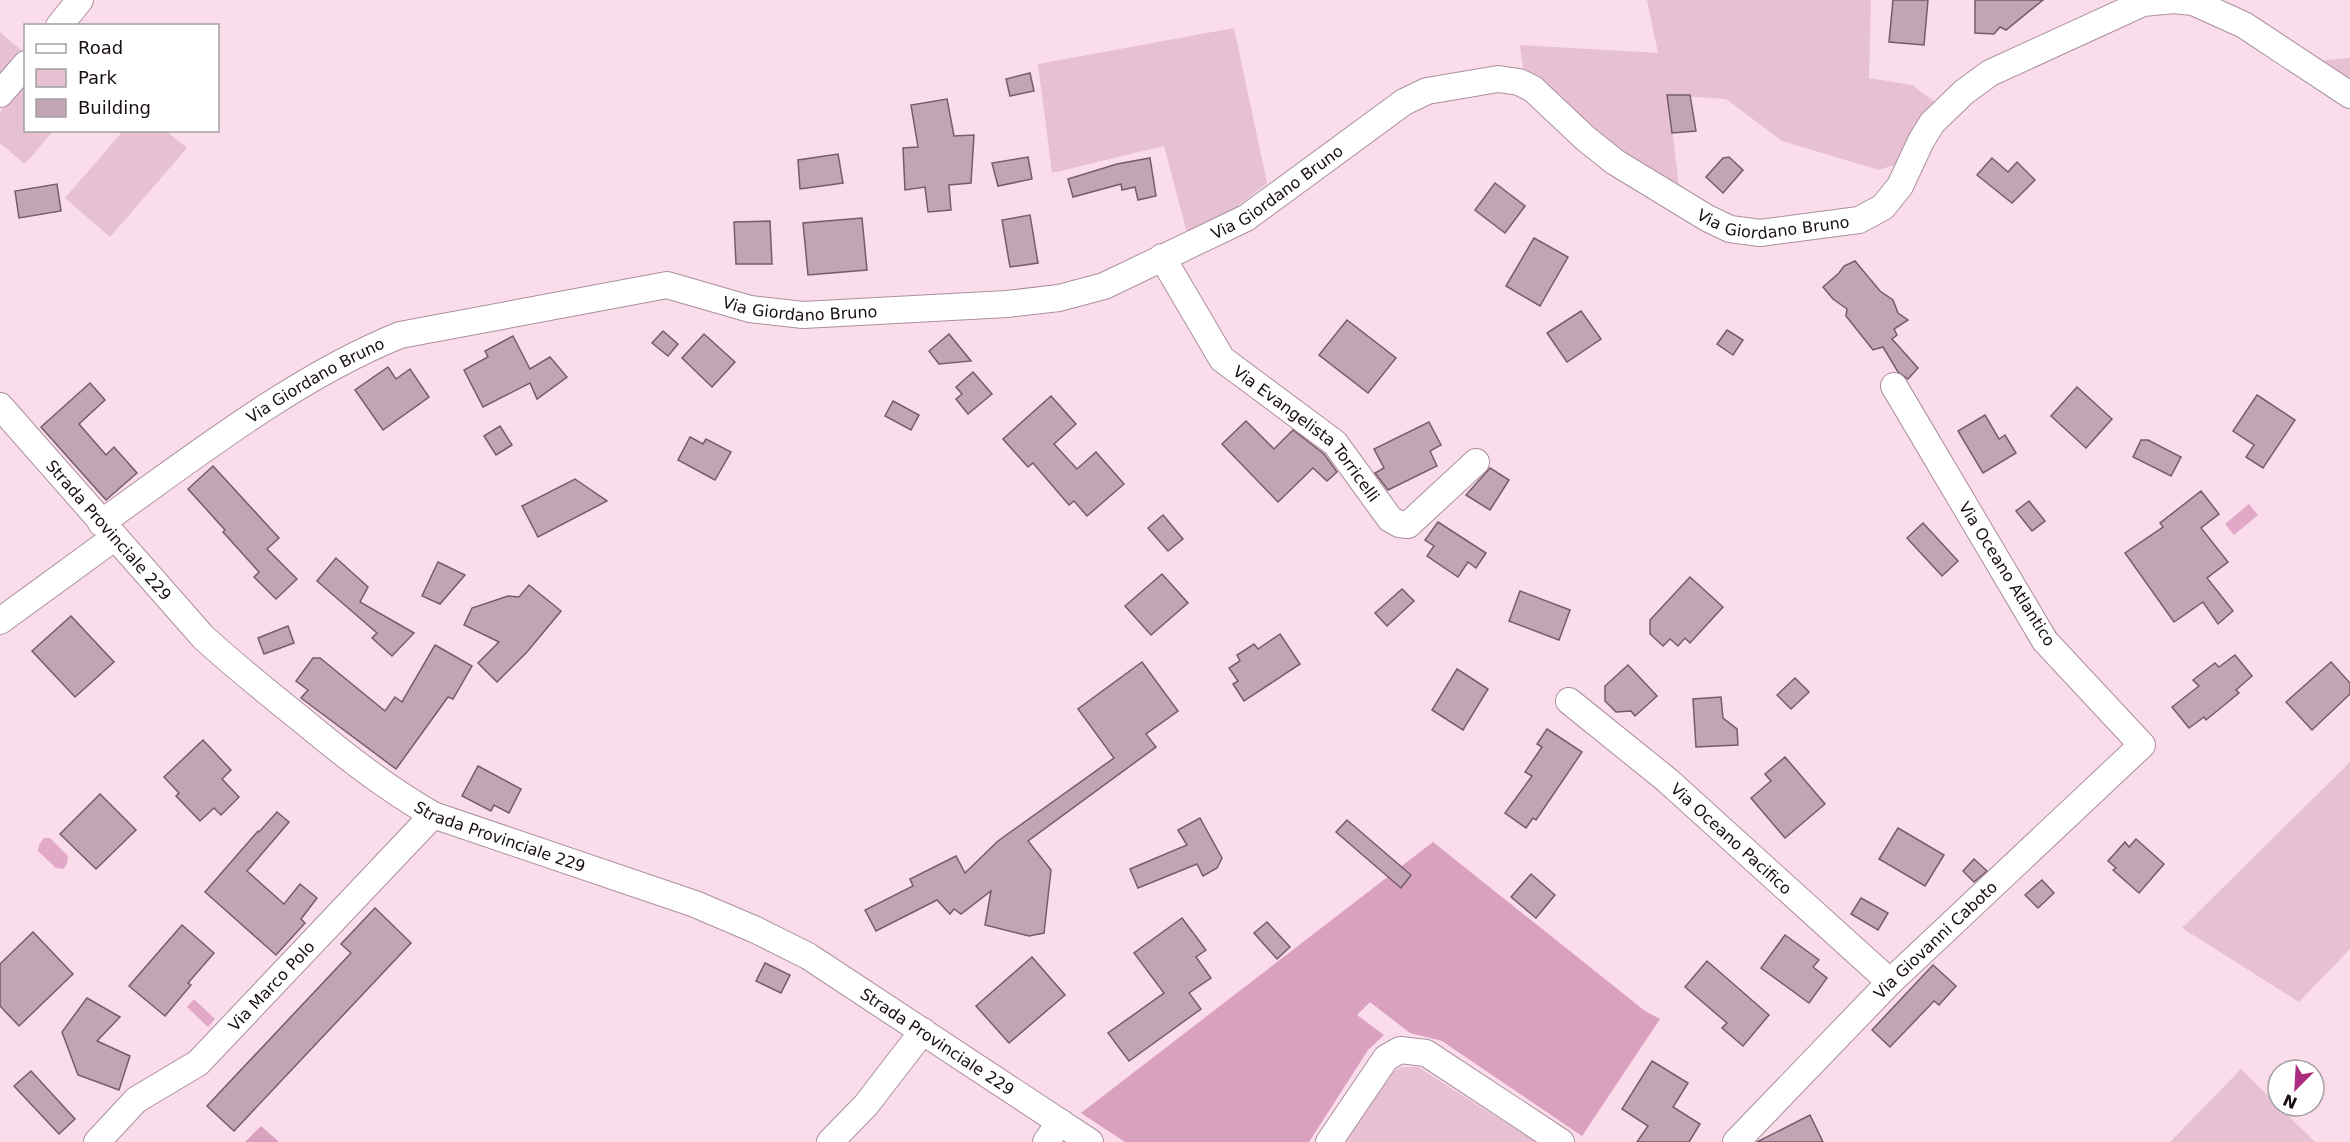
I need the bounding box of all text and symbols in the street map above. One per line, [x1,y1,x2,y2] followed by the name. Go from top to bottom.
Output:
[24,24,219,132] legend
[78,37,123,58] text: Road
[78,67,117,88] text: Park
[78,97,151,118] text: Building
[1208,141,1346,243] street label: Via Giordano Bruno
[1694,205,1850,243] street label: Via Giordano Bruno
[721,292,878,325] street label: Via Giordano Bruno
[243,333,387,427] street label: Via Giordano Bruno
[1230,361,1384,505] street label: Via Evangelista Torricelli
[42,456,176,604] street label: Strada Provinciale 229
[1955,498,2059,650] street label: Via Oceano Atlantico
[1667,779,1796,898] street label: Via Oceano Pacifico
[411,797,588,876] street label: Strada Provinciale 229
[1870,877,2001,1003] street label: Via Giovanni Caboto
[224,937,318,1035] street label: Via Marco Polo
[857,984,1018,1099] street label: Strada Provinciale 229
[2266,1058,2326,1118] north arrow
[2280,1090,2300,1113] text: N

